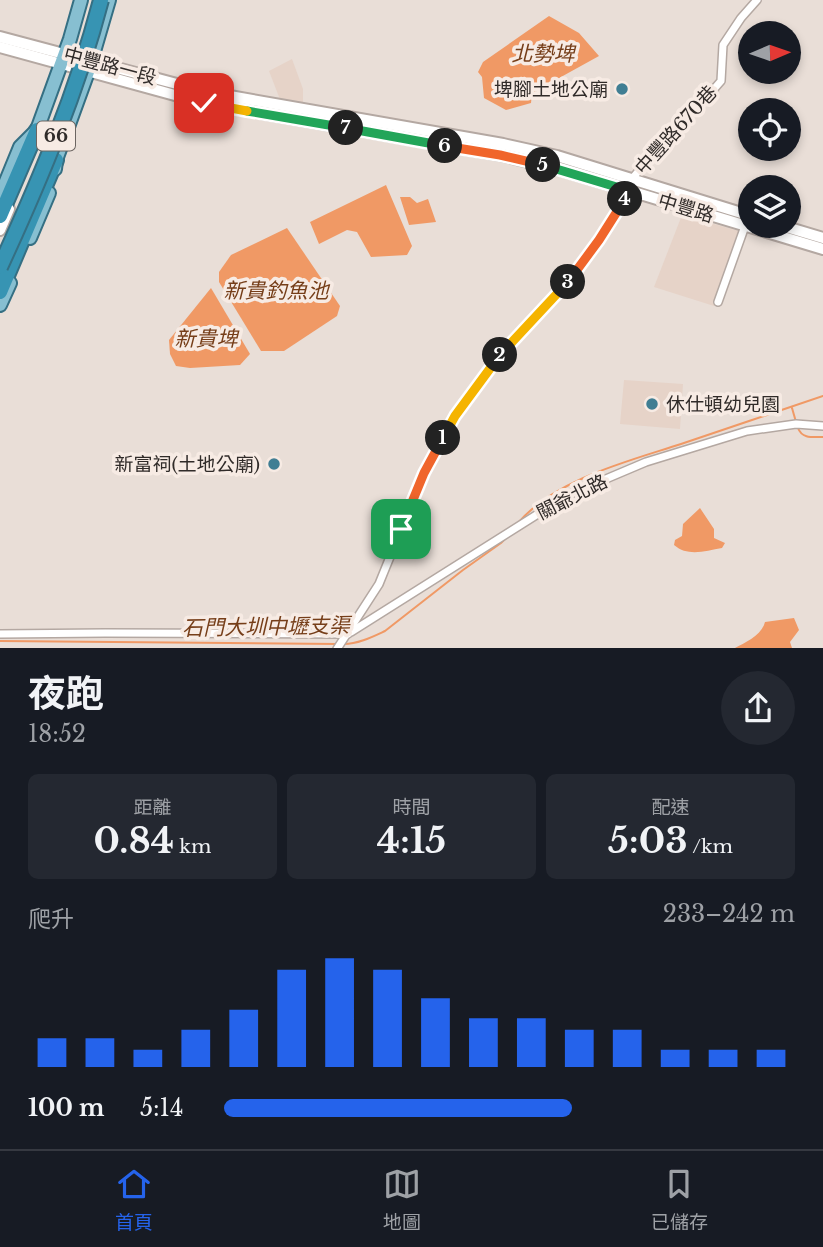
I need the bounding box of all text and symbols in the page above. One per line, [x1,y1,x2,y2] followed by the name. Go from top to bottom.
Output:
[738,21,802,84] north arrow
[738,21,801,238] map controls
[512,41,577,67] water label: 北勢埤
[61,43,159,89] street label: 中豐路一段
[174,73,234,133] pin
[494,78,608,101] place label: 埤腳土地公廟
[614,81,630,97] marker: 埤腳土地公廟
[630,81,722,179] street label: 中豐路670巷
[185,84,223,122] icon: check
[738,98,801,161] button: locate
[328,110,364,146] pin: 7
[341,116,350,139] text: 7
[37,121,75,150] road number: 66
[428,128,462,164] pin: 6
[438,134,451,157] text: 6
[526,148,560,182] pin: 5
[537,153,548,176] text: 5
[738,175,801,238] button: layers
[608,182,642,216] pin: 4
[618,187,631,210] text: 4
[655,189,717,227] street label: 中豐路
[550,264,586,300] pin: 3
[561,270,574,293] text: 3
[224,278,330,304] water label: 新貴釣魚池
[175,326,240,352] water label: 新貴埤
[482,338,518,372] pin: 2
[493,343,506,366] text: 2
[666,393,780,416] place label: 休仕頓幼兒園
[644,396,660,412] marker: 休仕頓幼兒園
[426,420,460,456] pin: 1
[438,426,447,449] text: 1
[114,453,260,476] place label: 新富祠(土地公廟)
[266,456,282,472] marker: 新富祠(土地公廟)
[533,469,611,525] street label: 關爺北路
[371,499,431,559] pin
[382,510,420,548] icon: arrive
[182,612,353,641] water label: 石門大圳中壢支渠
[28,670,104,717] text: 夜跑
[721,671,795,745] button: share
[28,720,86,748] text: 18:52
[133,796,172,819] text: 距離
[392,796,431,819] text: 時間
[651,796,690,819] text: 配速
[94,819,174,862] text: 0.84
[377,819,446,862] text: 4:15
[608,819,687,862] text: 5:03
[174,835,211,858] text: km
[687,835,733,858] text: /km
[663,900,795,928] text: 233–242 m
[28,905,74,933] text: 爬升
[28,1094,104,1122] text: 100 m
[140,1094,183,1122] text: 5:14
[115,1165,153,1234] tab: 首頁
[383,1165,421,1234] tab: 地圖
[651,1165,708,1234] tab: 已儲存

